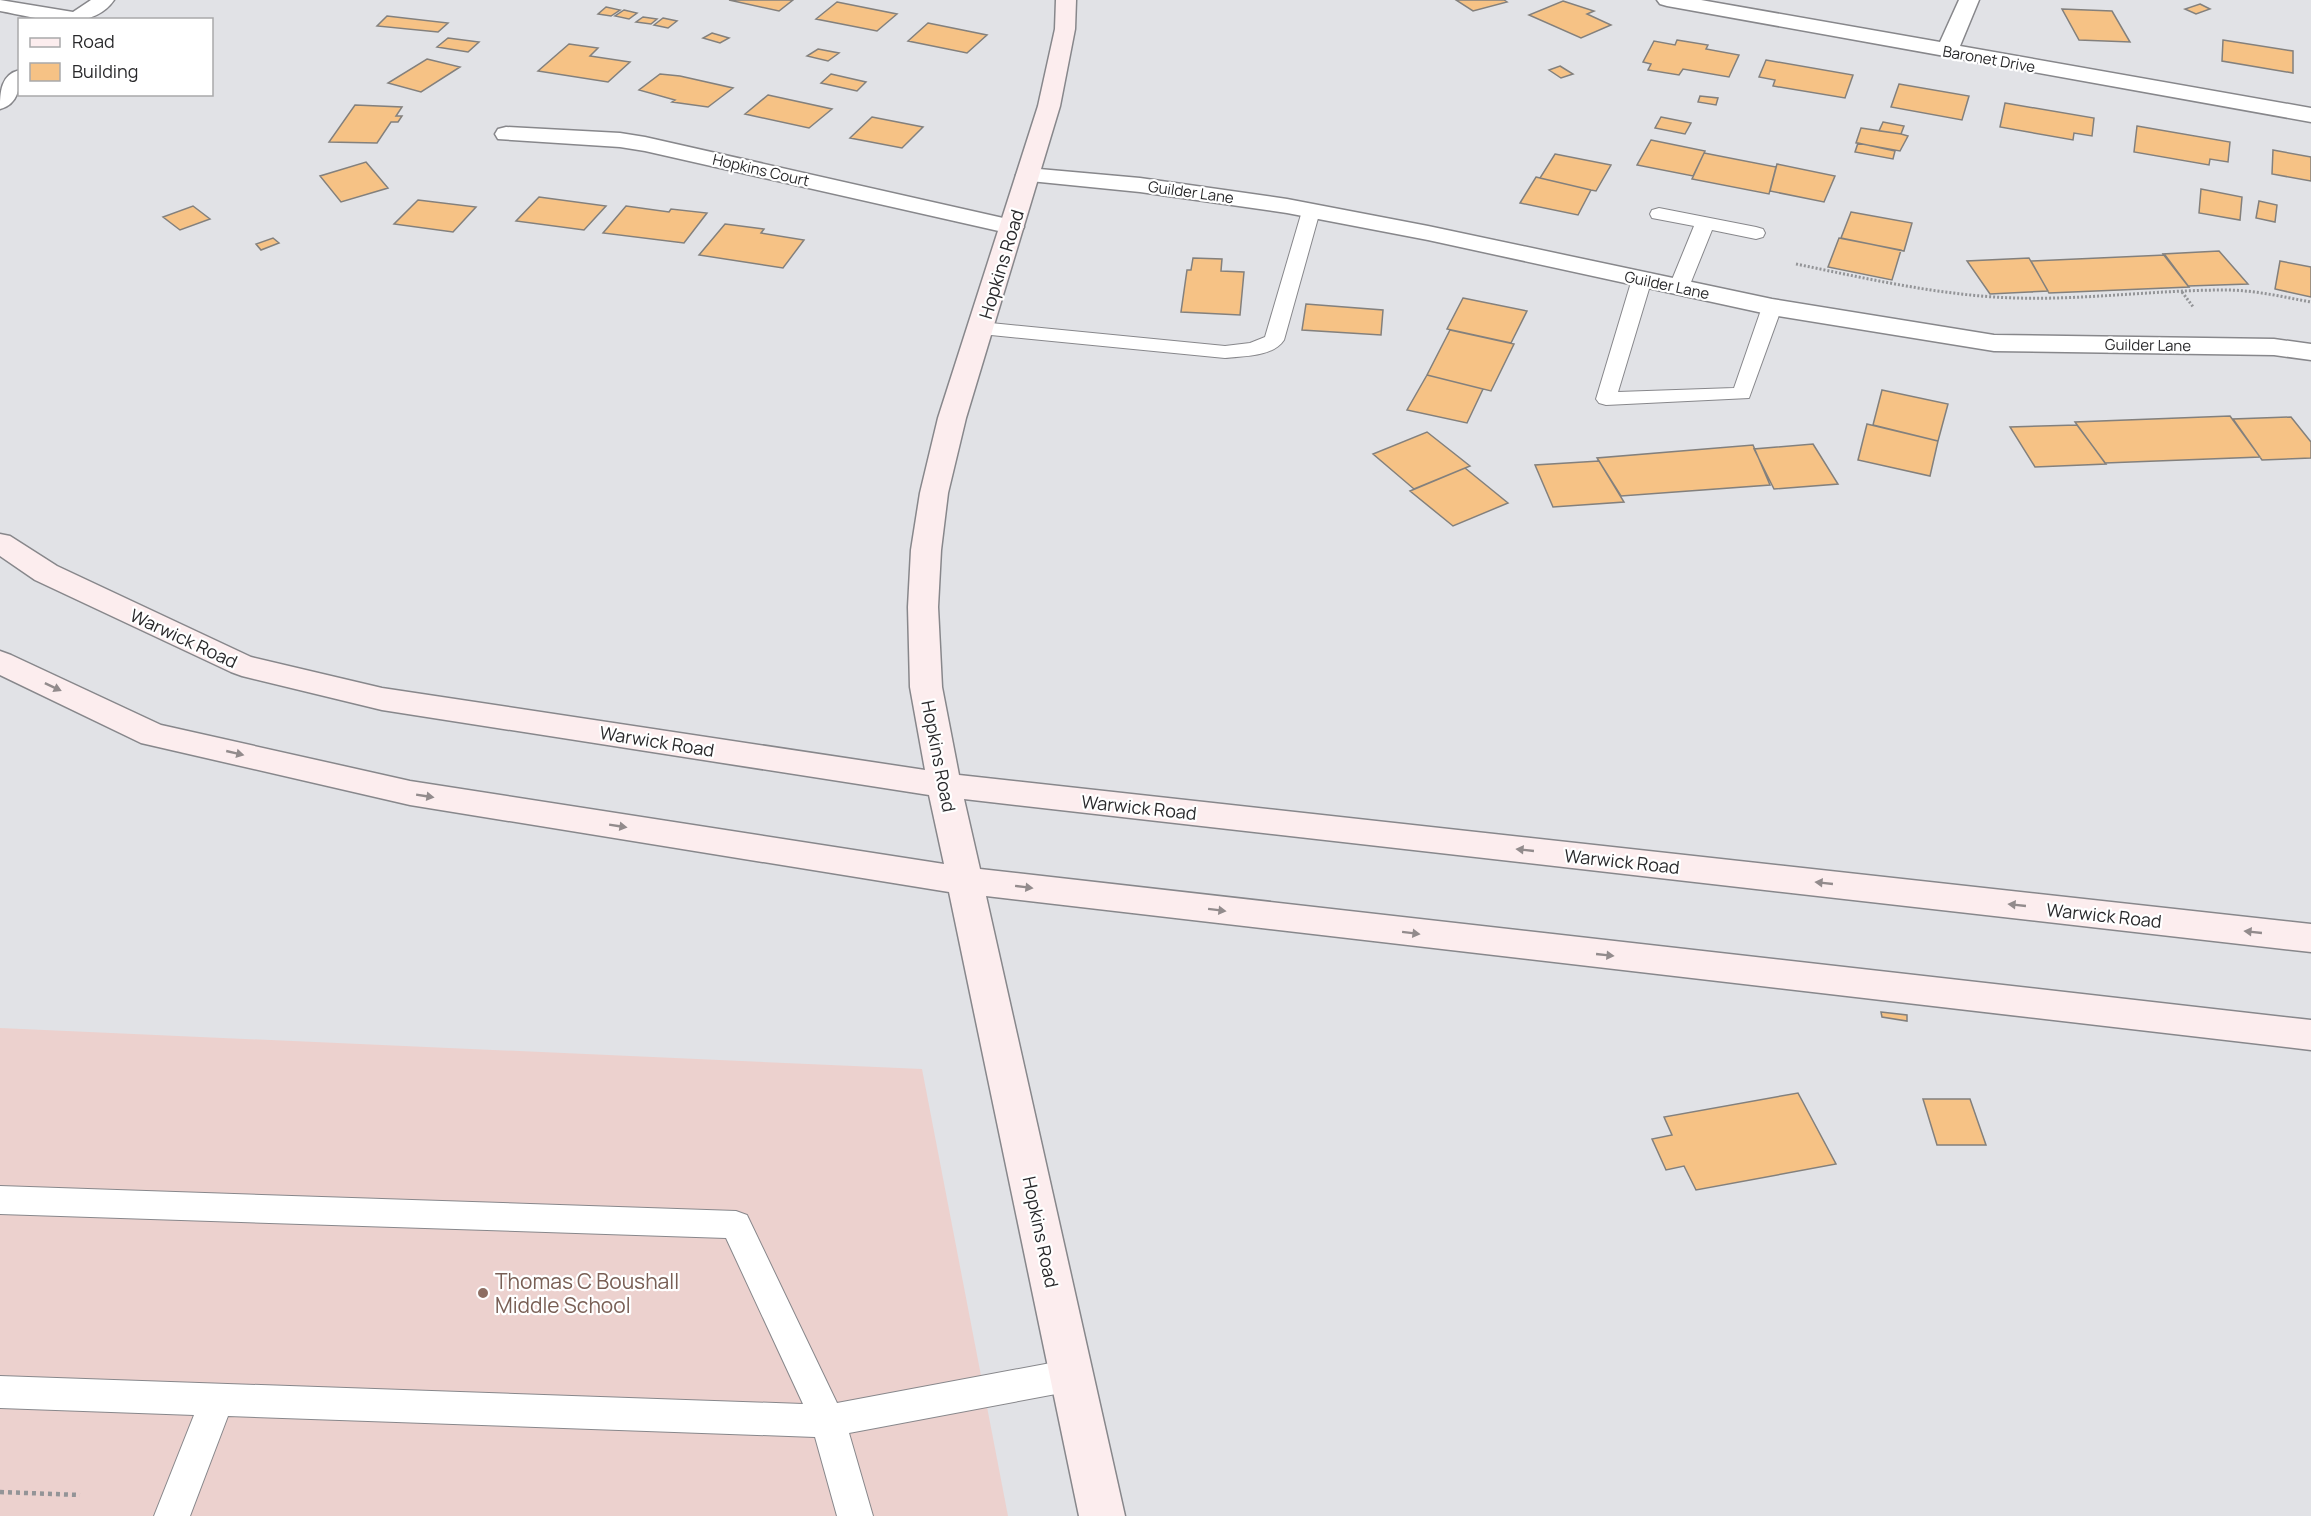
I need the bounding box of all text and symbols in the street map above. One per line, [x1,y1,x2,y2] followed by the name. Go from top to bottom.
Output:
[18,18,213,96] legend
[72,29,115,53] text: Road
[1941,41,2037,77] street label: Baronet Drive
[72,59,138,83] text: Building
[711,149,811,191] street label: Hopkins Court
[1147,176,1235,208] street label: Guilder Lane
[973,206,1029,322] street label: Hopkins Road
[1623,266,1712,304] street label: Guilder Lane
[2105,334,2191,356] street label: Guilder Lane
[127,603,241,673] street label: Warwick Road
[44,683,61,692] one-way arrow
[916,698,962,814] street label: Hopkins Road
[598,720,716,762] street label: Warwick Road
[226,749,244,759] one-way arrow
[1080,789,1198,825] street label: Warwick Road
[416,792,435,801] one-way arrow
[609,822,628,831] one-way arrow
[1563,843,1681,879] street label: Warwick Road
[1516,845,1535,855] one-way arrow
[1814,879,1833,888] one-way arrow
[1014,883,1033,892] one-way arrow
[2045,897,2163,933] street label: Warwick Road
[2008,900,2027,910] one-way arrow
[1208,905,1227,915] one-way arrow
[2243,927,2262,936] one-way arrow
[1402,928,1421,937] one-way arrow
[1595,950,1614,960] one-way arrow
[1017,1174,1065,1290] street label: Hopkins Road
[495,1267,679,1319] place label: Thomas C Boushall Middle School
[476,1286,490,1300] marker: Thomas C Boushall Middle School

